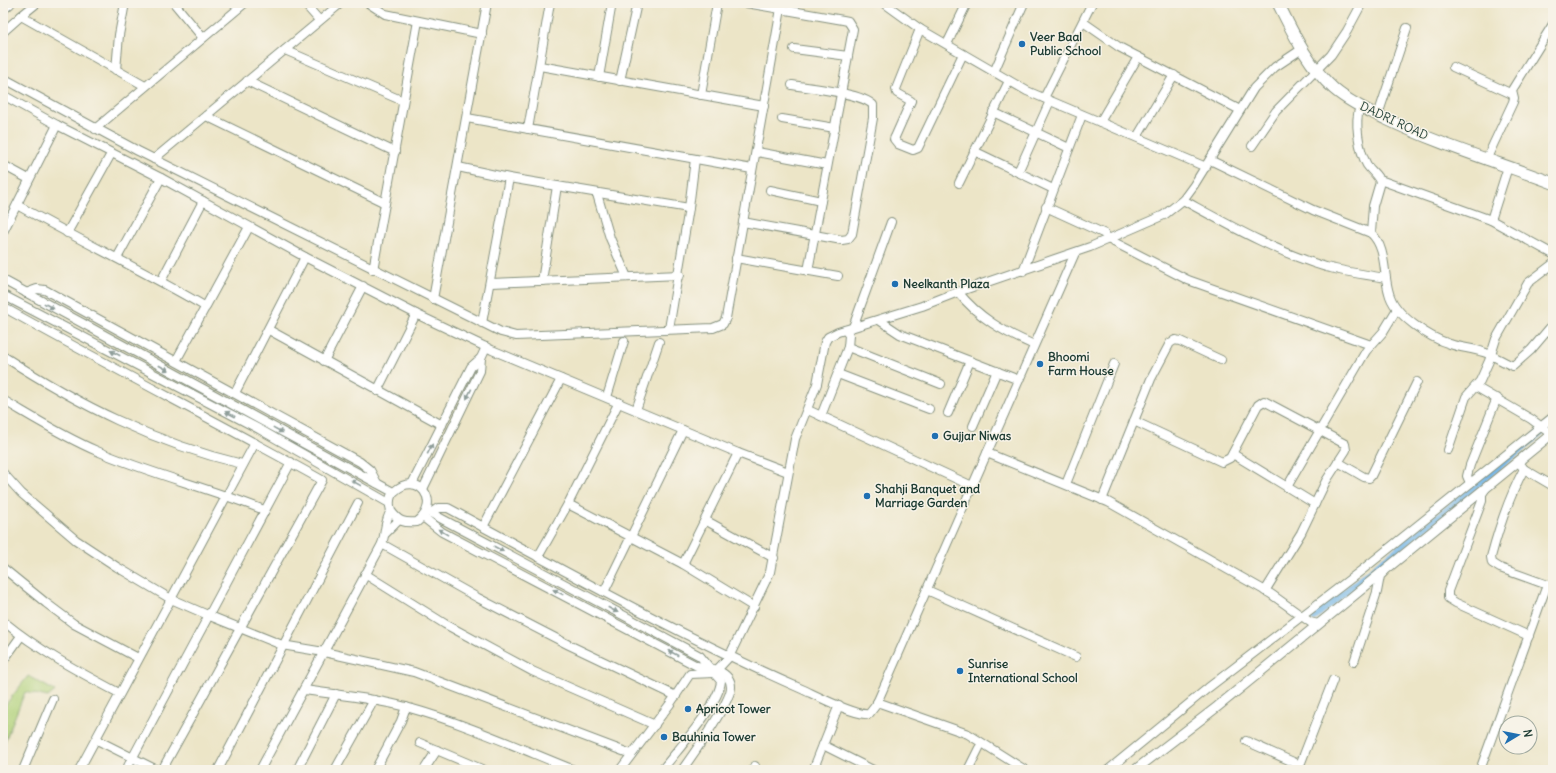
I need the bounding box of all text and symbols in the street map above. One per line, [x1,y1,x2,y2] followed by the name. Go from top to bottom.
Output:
[1030,29,1101,58] place label: Veer Baal Public School
[1017,39,1027,49] marker: Veer Baal Public School
[1358,98,1431,143] street label: DADRI ROAD
[903,276,990,291] place label: Neelkanth Plaza
[890,279,900,289] marker: Neelkanth Plaza
[43,302,55,309] one-way arrow
[1048,349,1114,378] place label: Bhoomi Farm House
[109,350,121,356] one-way arrow
[1035,359,1045,369] marker: Bhoomi Farm House
[158,364,170,371] one-way arrow
[466,388,472,400] one-way arrow
[224,411,236,417] one-way arrow
[272,427,284,434] one-way arrow
[943,428,1012,443] place label: Gujjar Niwas
[930,431,940,441] marker: Gujjar Niwas
[427,444,433,455] one-way arrow
[350,480,362,487] one-way arrow
[875,481,980,511] place label: Shahji Banquet and Marriage Garden
[862,491,872,501] marker: Shahji Banquet and Marriage Garden
[437,529,449,536] one-way arrow
[493,546,504,552] one-way arrow
[552,589,564,596] one-way arrow
[607,607,619,614] one-way arrow
[667,650,679,656] one-way arrow
[968,656,1078,685] place label: Sunrise International School
[955,666,965,676] marker: Sunrise International School
[696,701,771,717] place label: Apricot Tower
[683,704,693,714] marker: Apricot Tower
[1498,715,1538,755] north arrow
[1520,728,1535,738] text: N
[672,729,756,744] place label: Bauhinia Tower
[659,732,669,742] marker: Bauhinia Tower

